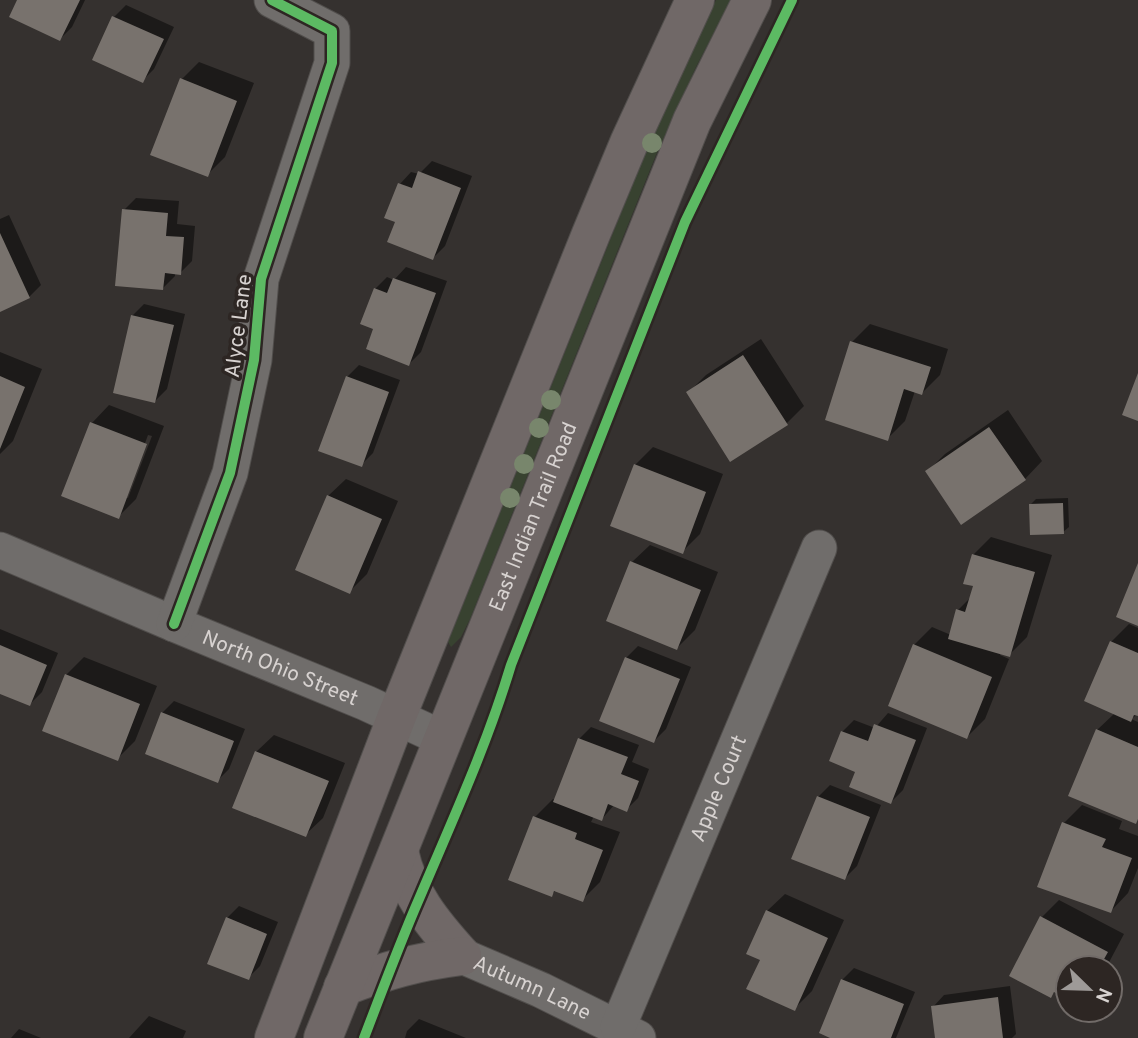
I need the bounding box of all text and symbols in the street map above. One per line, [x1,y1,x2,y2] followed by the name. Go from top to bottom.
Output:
[220,273,259,380] street label: Alyce Lane
[484,418,584,616] street label: East Indian Trail Road
[198,625,362,713] street label: North Ohio Street
[685,731,754,846] street label: Apple Court
[469,950,595,1028] street label: Autumn Lane
[1054,954,1124,1024] north arrow
[1089,984,1117,1006] text: N

